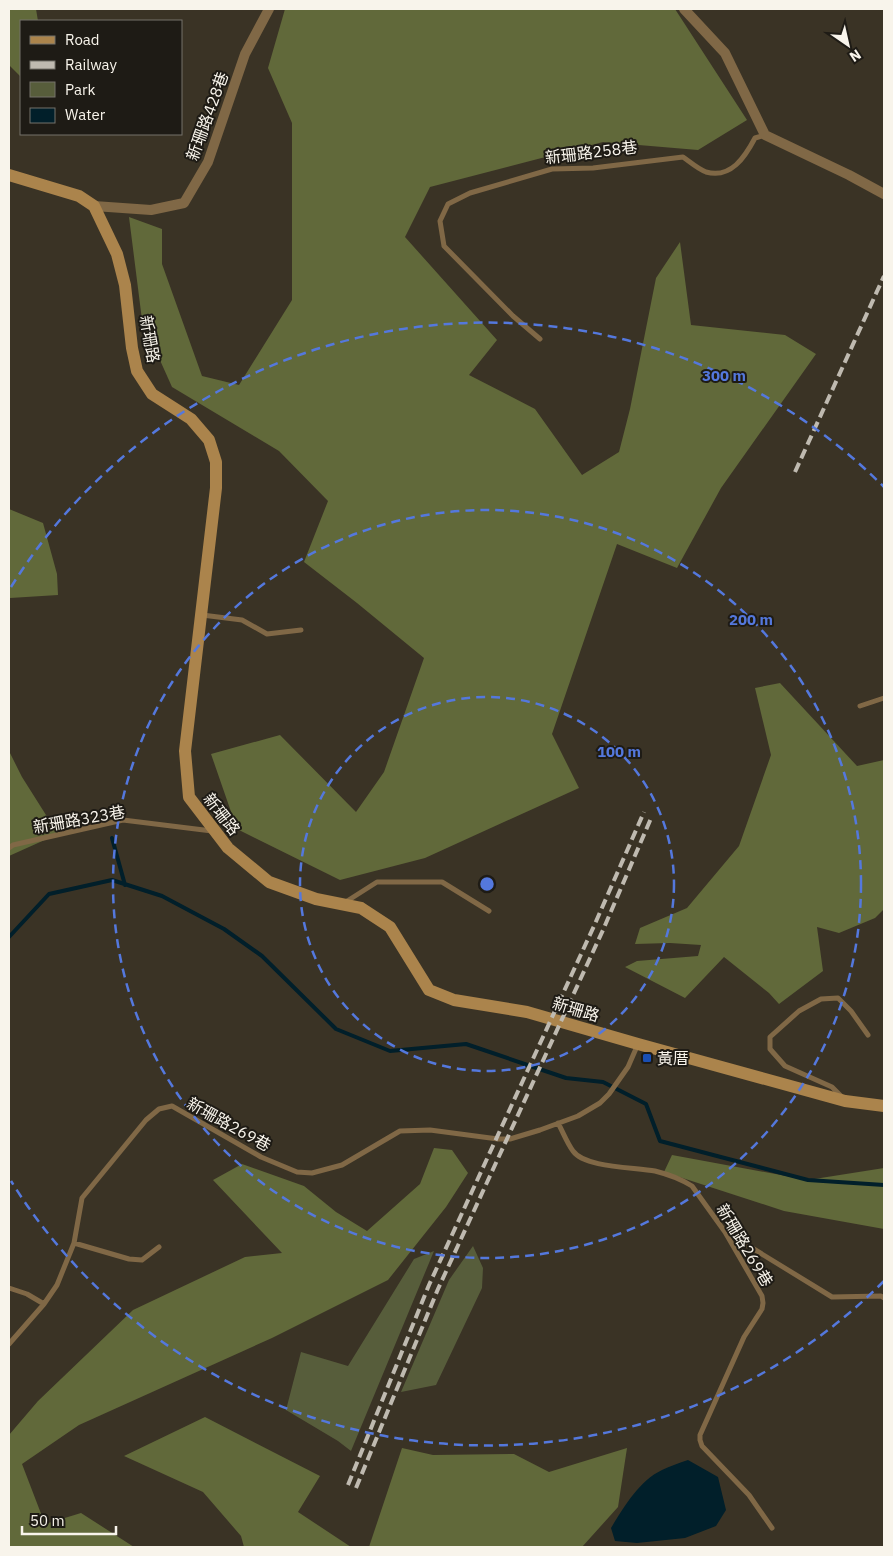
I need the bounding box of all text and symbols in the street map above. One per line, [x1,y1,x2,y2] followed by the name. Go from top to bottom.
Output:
[20,20,182,135] legend
[823,20,873,70] north arrow
[65,30,100,49] text: Road
[846,45,865,66] text: N
[65,55,118,74] text: Railway
[182,69,232,163] street label: 新珊路428巷
[65,80,95,99] text: Park
[65,105,106,124] text: Water
[544,136,638,168] street label: 新珊路258巷
[136,314,164,364] street label: 新珊路
[702,366,746,385] text: 300 m
[729,610,773,629] text: 200 m
[597,742,641,761] text: 100 m
[199,789,245,839] street label: 新珊路
[32,801,126,837] street label: 新珊路323巷
[478,875,496,893] centre of rings
[550,992,602,1026] street label: 新珊路
[657,1048,689,1068] place label: 黃厝
[641,1052,653,1064] marker: 黃厝
[184,1093,274,1155] street label: 新珊路269巷
[713,1200,777,1290] street label: 新珊路269巷
[22,1504,116,1536] scale bar
[30,1511,65,1530] text: 50 m

